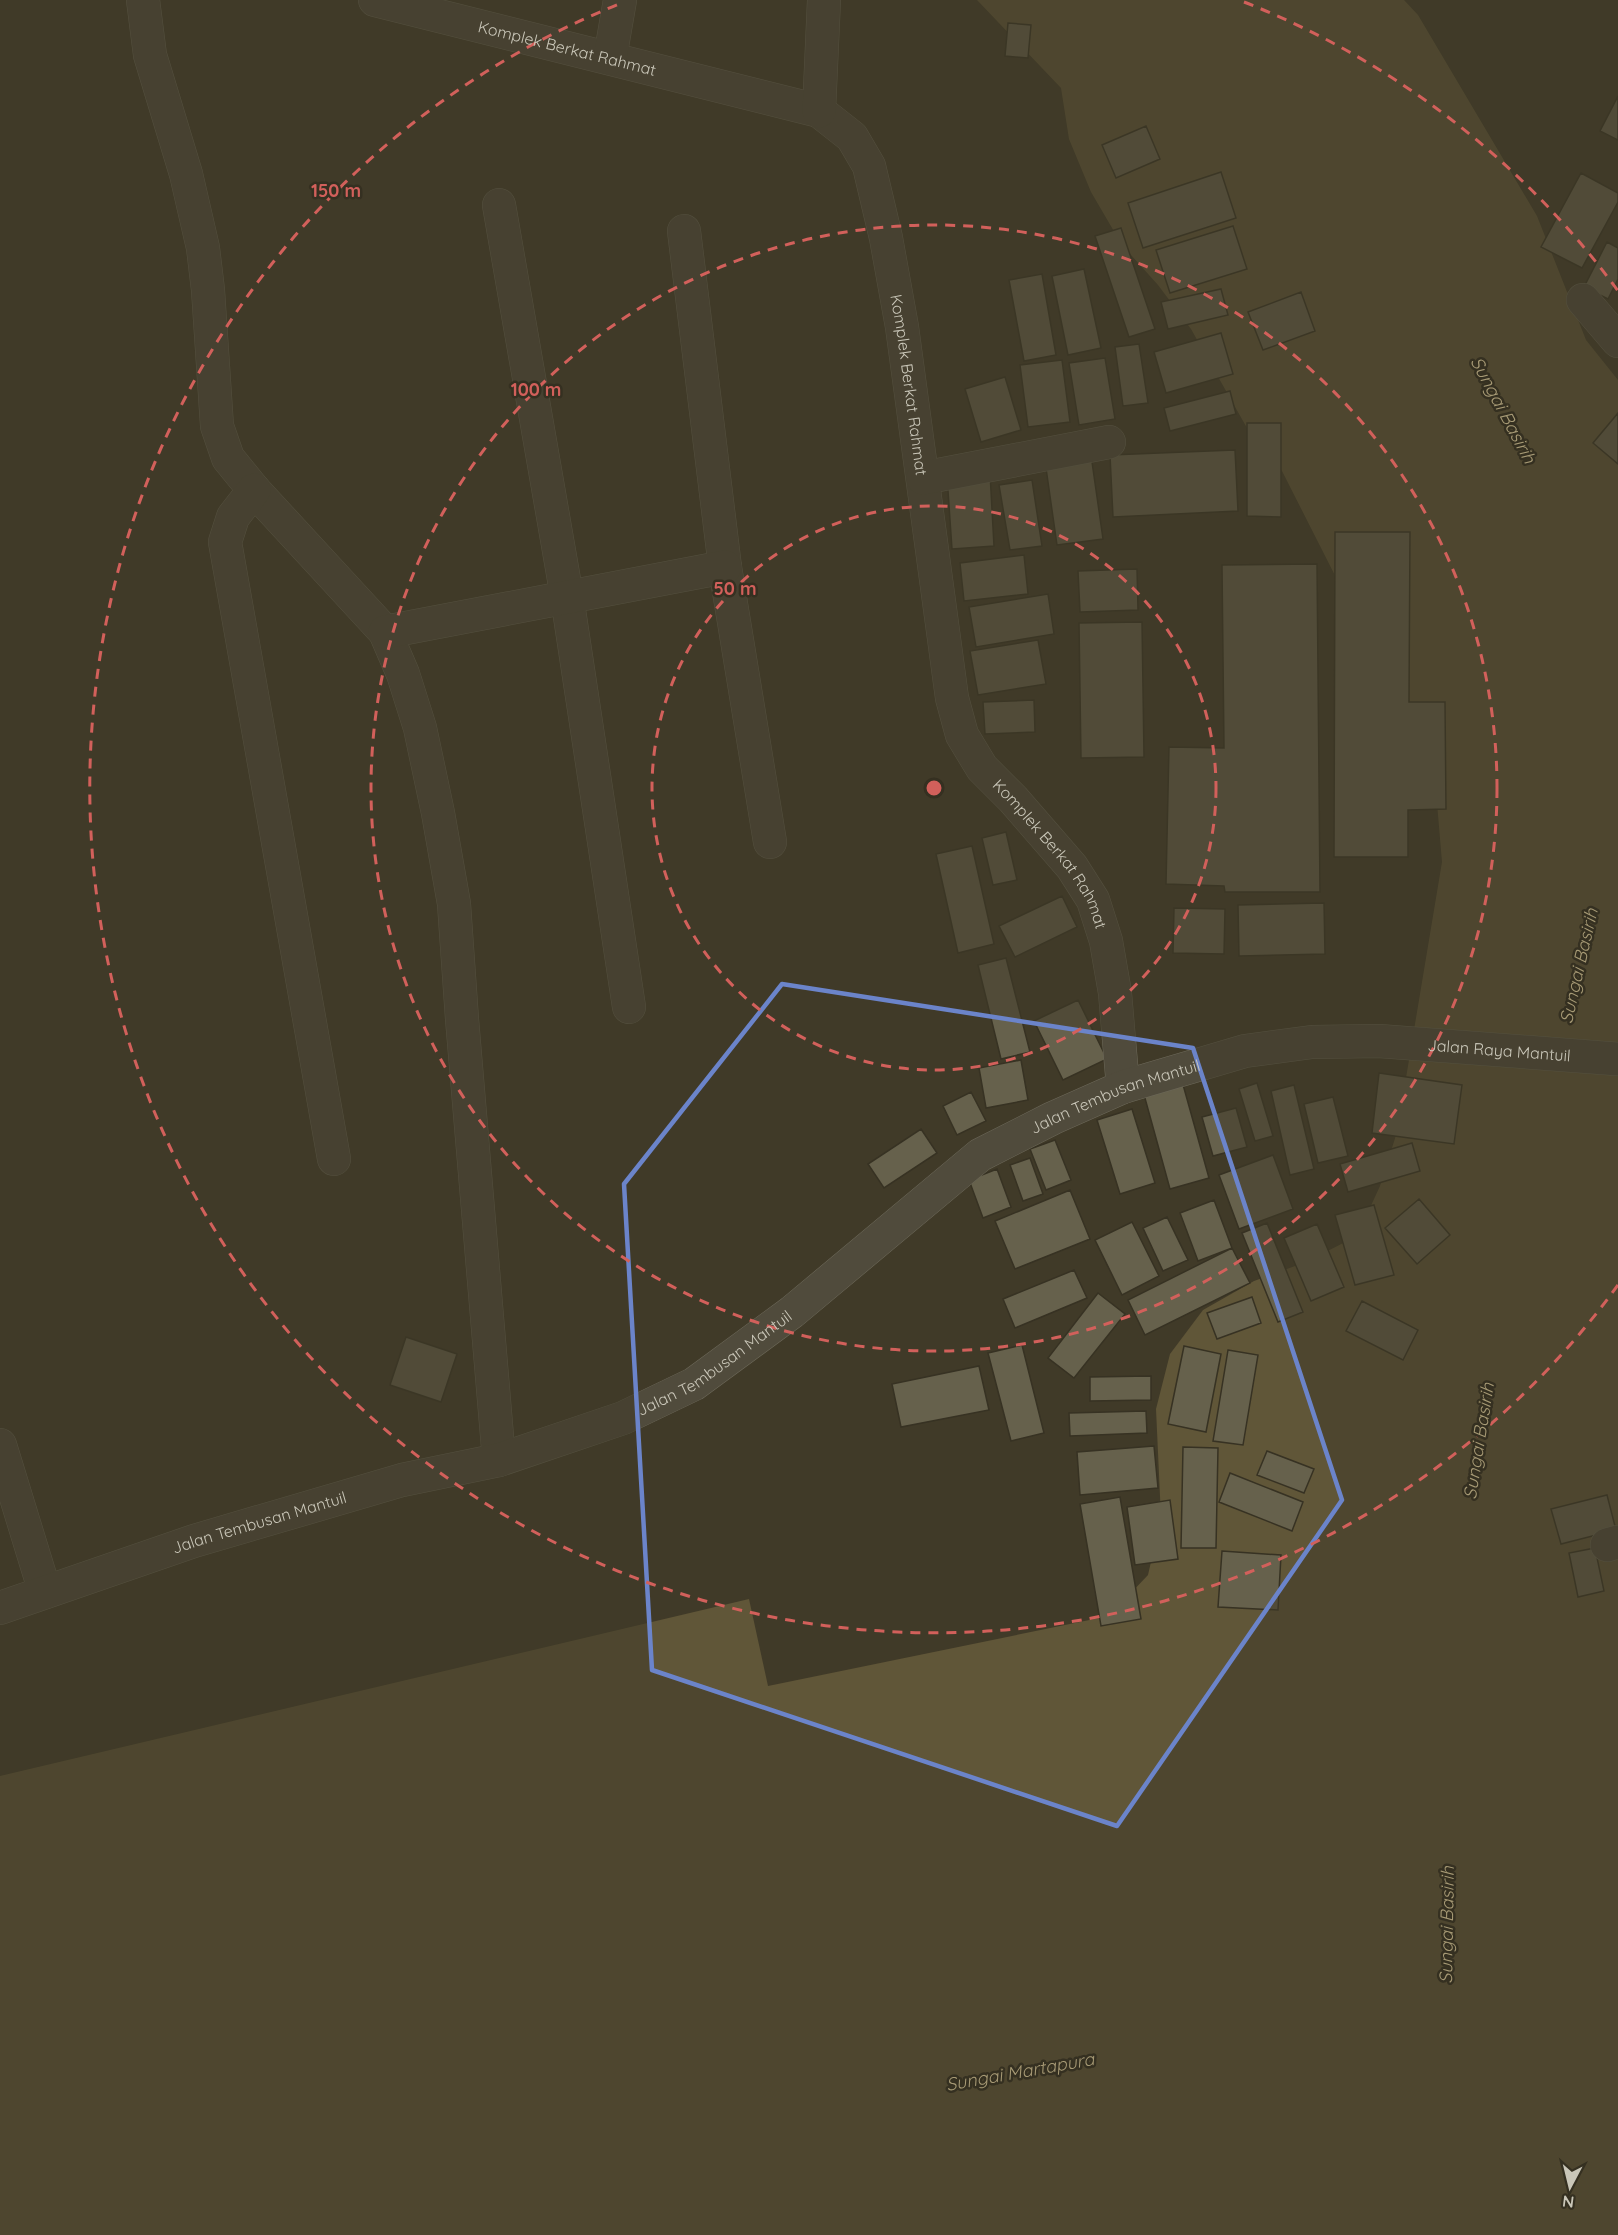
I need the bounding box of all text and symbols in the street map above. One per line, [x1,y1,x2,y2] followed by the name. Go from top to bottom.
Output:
[476,16,658,80] street label: Komplek Berkat Rahmat
[311,179,361,202] text: 150 m
[886,293,932,477] street label: Komplek Berkat Rahmat
[1466,352,1542,468] water label: Sungai Basirih
[511,378,561,401] text: 100 m
[713,577,757,600] text: 50 m
[989,775,1111,931] street label: Komplek Berkat Rahmat
[924,778,944,798] centre of rings
[1554,905,1603,1026] water label: Sungai Basirih
[1427,1035,1571,1065] street label: Jalan Raya Mantuil
[1027,1055,1202,1138] street label: Jalan Tembusan Mantuil
[634,1306,796,1420] street label: Jalan Tembusan Mantuil
[1458,1380,1499,1501] water label: Sungai Basirih
[169,1487,349,1558] street label: Jalan Tembusan Mantuil
[1434,1865,1459,1984] water label: Sungai Basirih
[944,2047,1097,2096] water label: Sungai Martapura
[1540,2157,1600,2217] north arrow
[1561,2191,1575,2213] text: N

